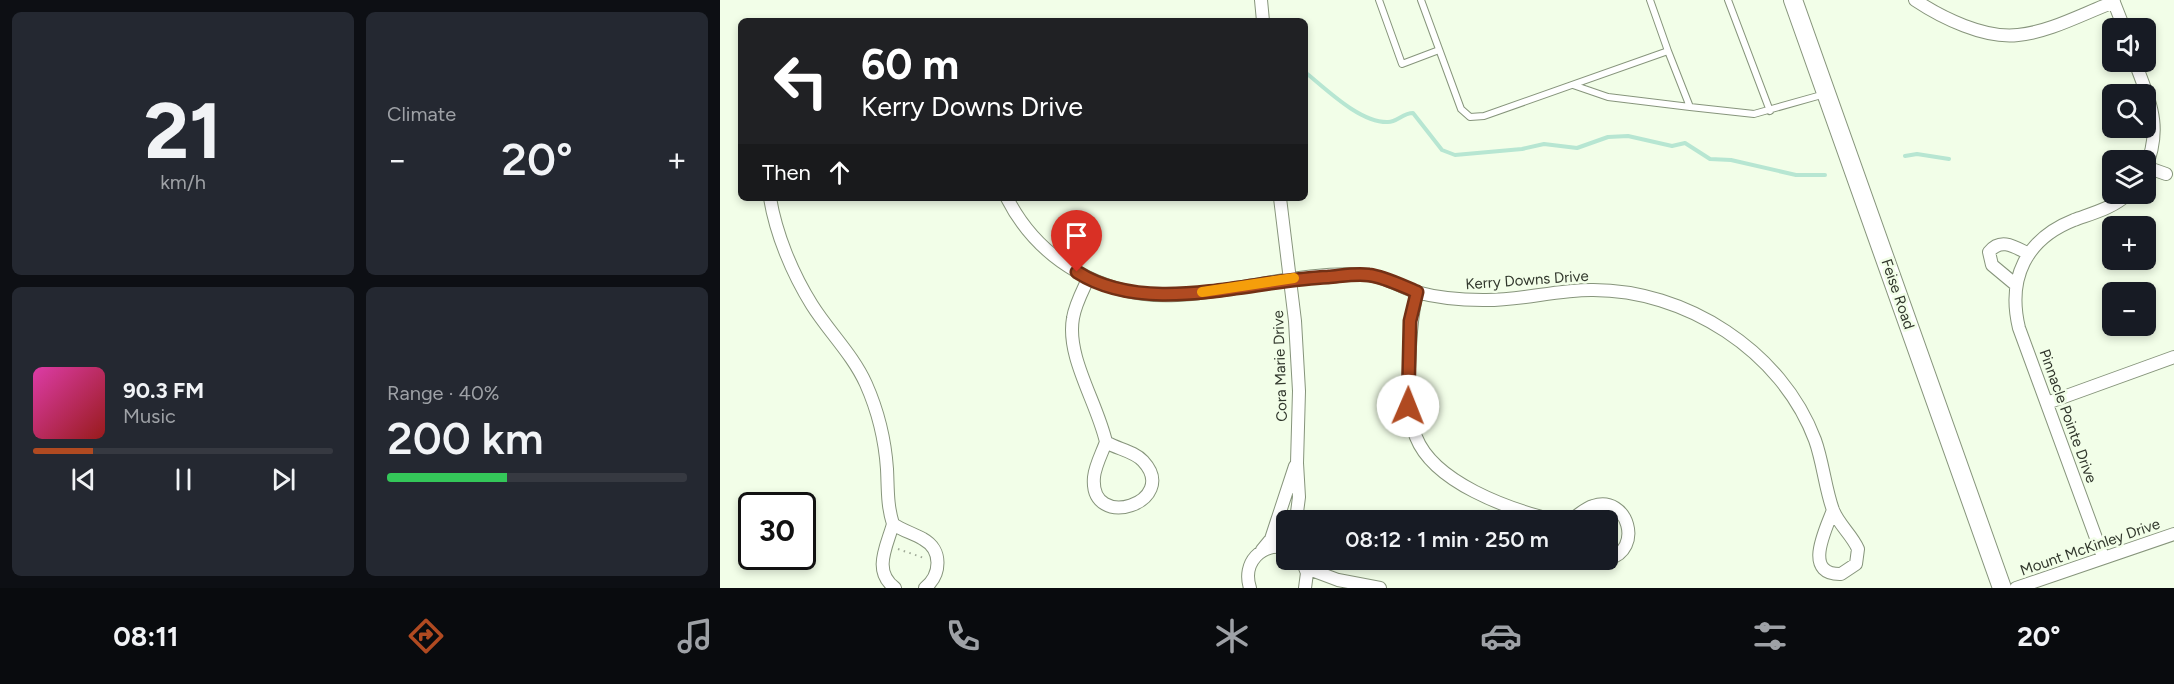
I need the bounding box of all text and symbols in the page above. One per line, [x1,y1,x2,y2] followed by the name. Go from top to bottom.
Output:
[2102,18,2156,336] map controls
[2102,18,2156,72] button: sound
[861,39,959,90] text: 60 m
[762,42,840,120] icon: left
[144,84,222,178] text: 21
[2102,84,2156,138] button: search
[861,90,1083,123] text: Kerry Downs Drive
[387,102,456,126] text: Climate
[501,132,573,186] text: 20°
[387,140,408,179] text: −
[666,140,687,179] text: +
[2102,150,2156,204] button: layers
[823,156,856,189] icon: ahead
[762,159,811,186] text: Then
[160,170,206,194] text: km/h
[1051,210,1102,272] pin
[2102,216,2156,270] button: +
[1060,219,1093,252] icon: arrive
[1878,256,1918,332] street label: Feise Road
[1465,267,1589,293] street label: Kerry Downs Drive
[2102,282,2156,336] button: −
[1269,310,1291,422] street label: Cora Marie Drive
[2035,347,2101,485] street label: Pinnacle Pointe Drive
[1376,374,1440,438] position arrow
[123,377,204,404] text: 90.3 FM
[387,381,499,405] text: Range · 40%
[123,404,176,428] text: Music
[387,411,544,465] text: 200 km
[67,463,100,496] icon: previous
[167,463,200,496] icon: pause
[267,463,300,496] icon: next
[738,492,816,570] speed limit sign: 30
[2018,515,2162,579] street label: Mount McKinley Drive
[1345,526,1549,553] text: 08:12 · 1 min · 250 m
[405,615,447,657] icon: directions
[674,615,716,657] icon: music
[942,615,984,657] icon: phone
[1211,615,1253,657] icon: climate
[1480,615,1522,657] icon: car
[1749,615,1791,657] icon: filters
[113,620,178,653] text: 08:11
[2017,620,2061,653] text: 20°

